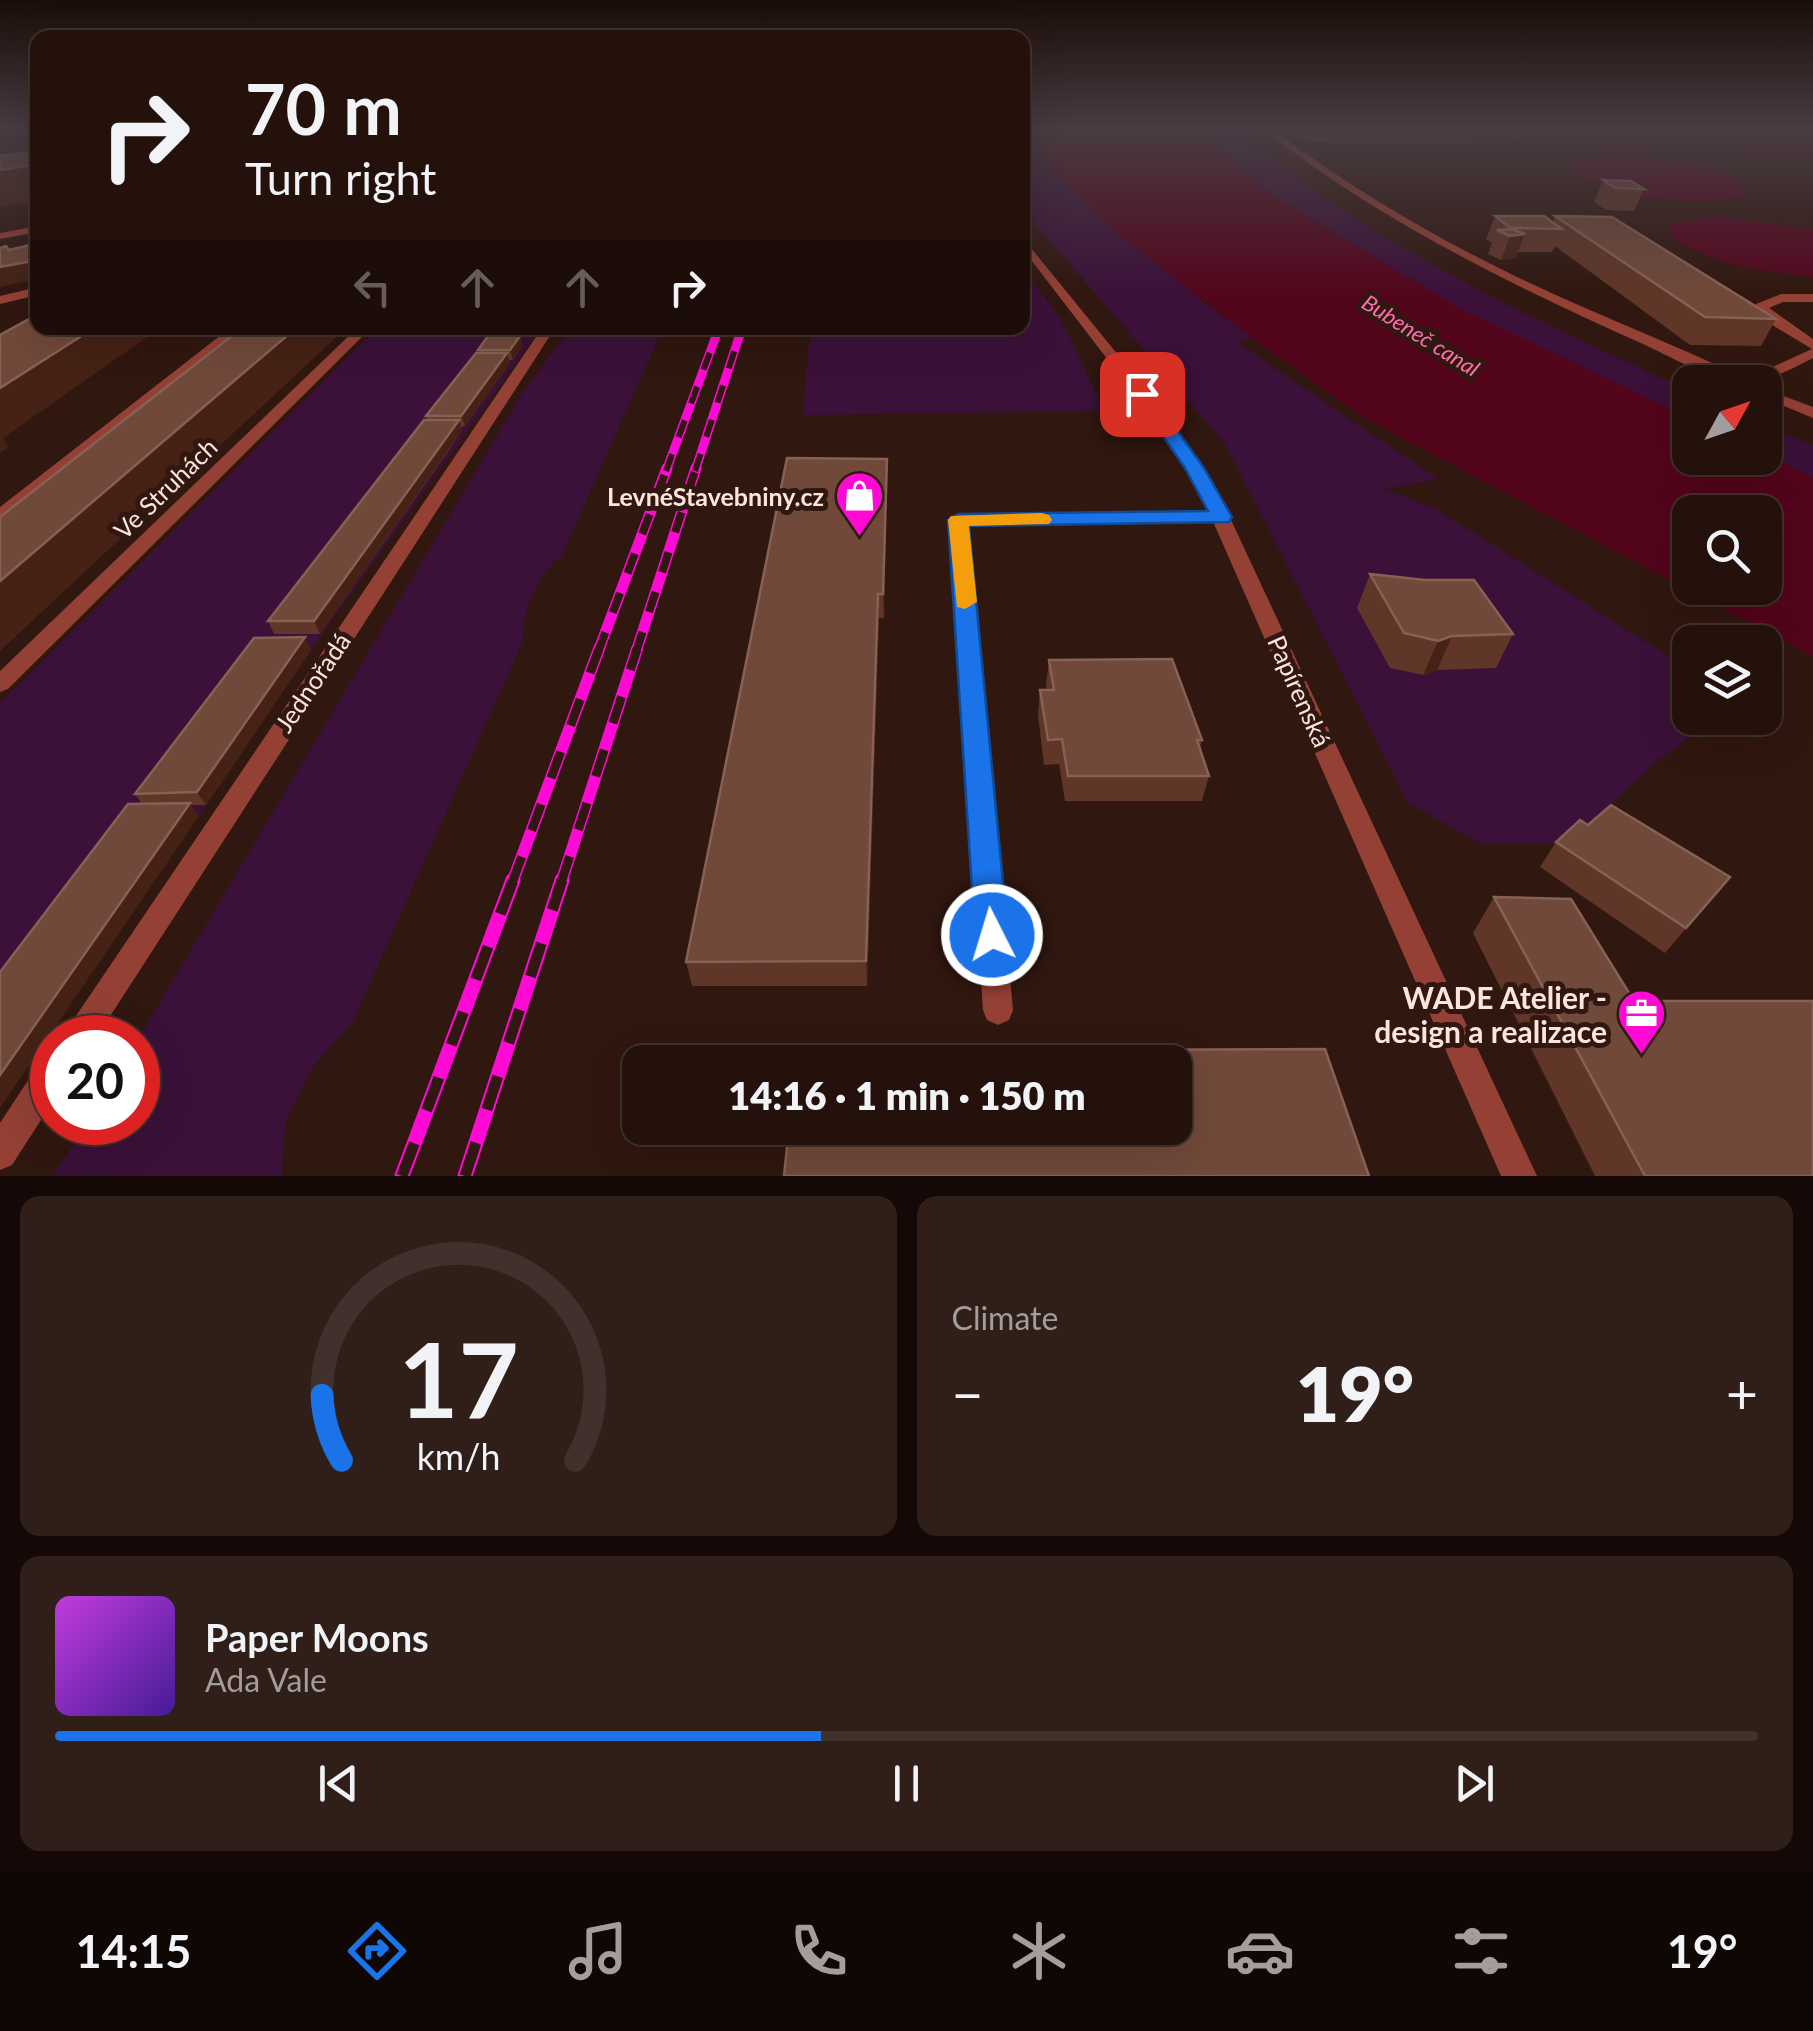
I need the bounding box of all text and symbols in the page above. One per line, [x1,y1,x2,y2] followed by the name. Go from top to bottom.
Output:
[245,66,402,150] text: 70 m
[80,70,210,200] icon: right
[245,151,436,205] text: Turn right
[345,260,400,315] icon: left
[450,260,505,315] icon: ahead
[555,260,610,315] icon: ahead
[660,260,715,315] icon: right
[1357,288,1485,382] water label: Bubeneč canal
[1100,352,1185,437] pin
[1672,365,1782,475] north arrow
[1672,365,1782,735] map controls
[1115,367,1170,422] icon: arrive
[107,431,223,545] street label: Ve Struhách
[833,470,885,538] shop icon: LevnéStavebniny.cz
[607,481,824,511] place label: LevnéStavebniny.cz
[1672,495,1782,605] button: search
[1672,625,1782,735] button: layers
[268,627,356,737] street label: Jednořadá
[1262,631,1338,751] street label: Papírenská
[940,883,1044,987] position arrow
[1374,979,1607,1049] place label: WADE Atelier - design a realizace
[1616,988,1668,1056] office icon: WADE Atelier - design a realizace
[30,1015,160,1145] speed limit sign: 20
[728,1072,1086,1118] text: 14:16 · 1 min · 150 m
[952,1298,1058,1337] text: Climate
[398,1315,519,1440] text: 17
[1296,1348,1414,1438] text: 19°
[952,1360,983,1426] text: −
[1726,1360,1758,1426] text: +
[416,1435,500,1478] text: km/h
[205,1614,429,1660] text: Paper Moons
[205,1660,327,1699] text: Ada Vale
[311,1756,366,1811] icon: previous
[879,1756,934,1811] icon: pause
[1447,1756,1502,1811] icon: next
[342,1916,412,1986] icon: directions
[563,1916,633,1986] icon: music
[784,1916,854,1986] icon: phone
[1004,1916,1074,1986] icon: climate
[1225,1916,1295,1986] icon: car
[1446,1916,1516,1986] icon: filters
[75,1924,191,1978] text: 14:15
[1667,1924,1738,1978] text: 19°

